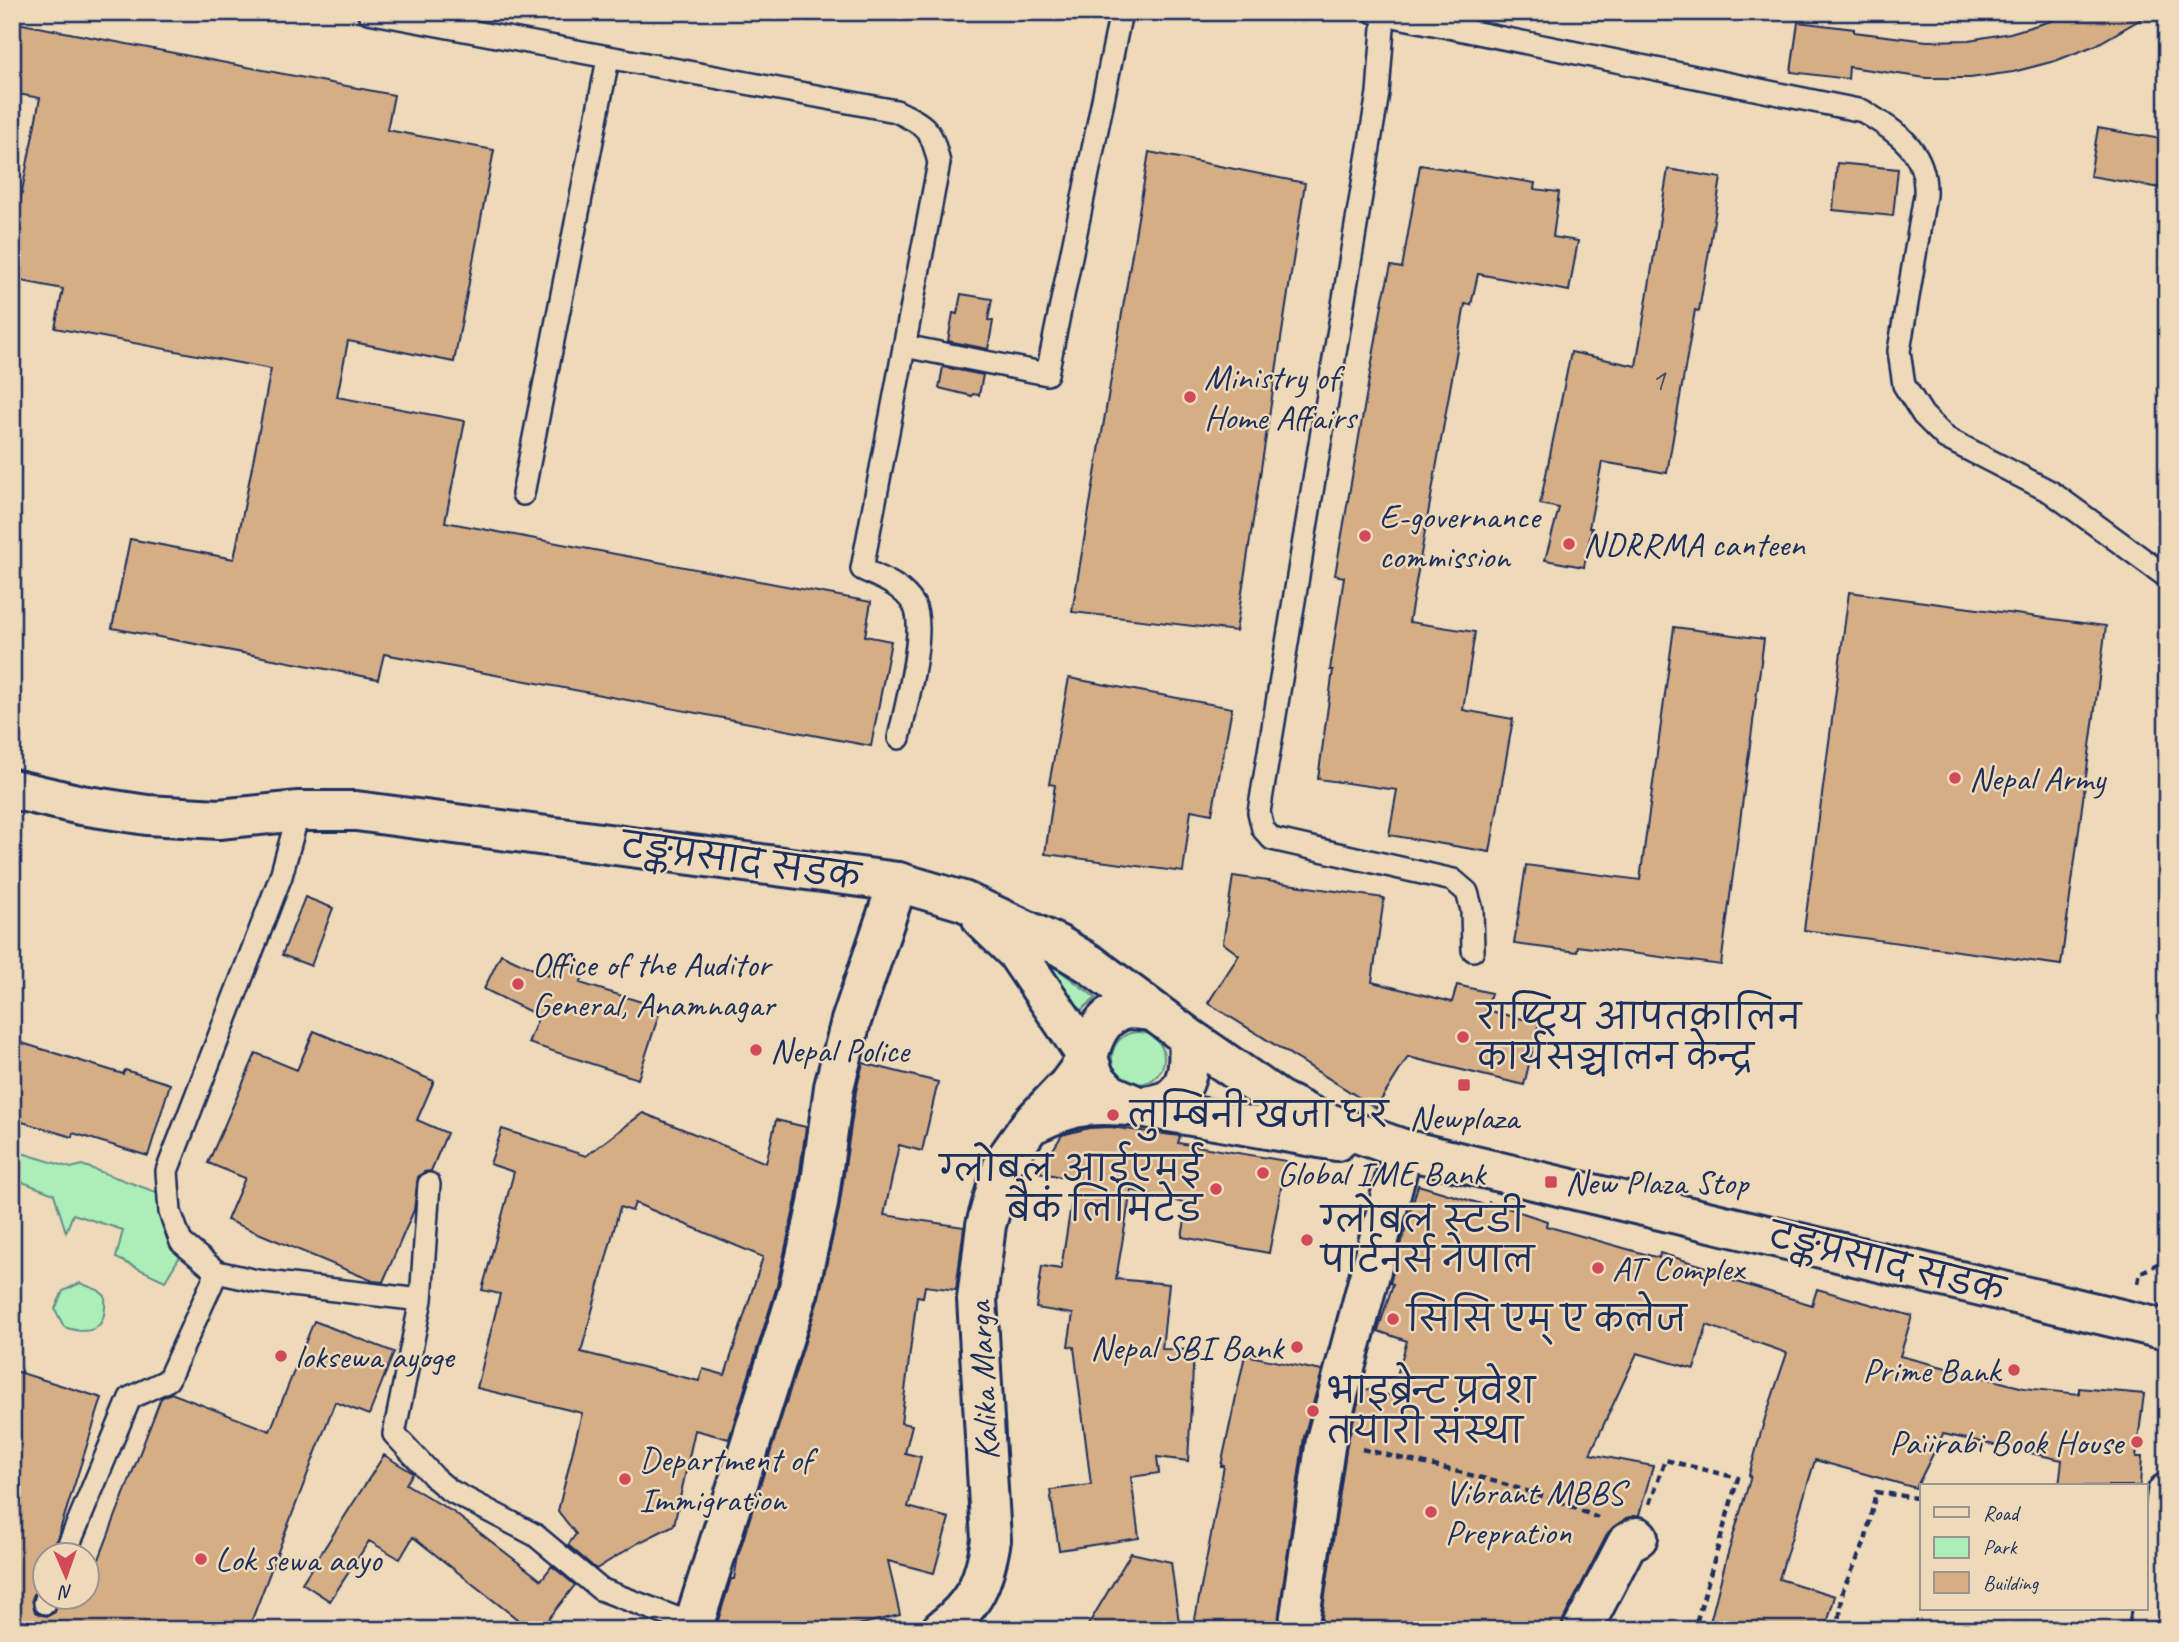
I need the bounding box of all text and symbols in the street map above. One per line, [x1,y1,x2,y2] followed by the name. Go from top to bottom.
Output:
[1204,355,1359,440] place label: Ministry of Home Affairs
[1651,359,1667,400] house number: 1
[1182,389,1198,405] marker: Ministry of Home Affairs
[1379,494,1542,579] place label: E-governance commission
[1583,522,1806,567] place label: NDRRMA canteen
[1357,528,1373,544] marker: E-governance commission
[1561,536,1577,552] marker: NDRRMA canteen
[1969,756,2107,801] place label: Nepal Army
[1947,770,1963,786] marker: Nepal Army
[617,822,865,903] street label: टङ्कप्रसाद सडक
[532,942,777,1027] place label: Office of the Auditor General, Anamnagar
[510,976,526,992] marker: Office of the Auditor General, Anamnagar
[1475,990,1803,1080] place label: राष्ट्रिय आपतकालिन कार्यसञ्चालन केन्द्र
[770,1028,911,1073] place label: Nepal Police
[1455,1029,1471,1045] marker: राष्ट्रिय आपतकालिन कार्यसञ्चालन केन्द्र
[748,1042,764,1058] marker: Nepal Police
[1456,1077,1472,1093] marker: Newplaza
[1127,1088,1390,1142] place label: लुम्बिनी खजा घर
[1409,1095,1521,1140] place label: Newplaza
[1105,1107,1121,1123] marker: लुम्बिनी खजा घर
[938,1141,1204,1232] place label: ग्लोबल आईएमई बैकं लिमिटेड
[1277,1151,1487,1196] place label: Global IME Bank
[1565,1160,1750,1205] place label: New Plaza Stop
[1255,1165,1271,1181] marker: Global IME Bank
[1543,1174,1559,1190] marker: New Plaza Stop
[1208,1181,1224,1197] marker: ग्लोबल आईएमई बैकं लिमिटेड
[1319,1193,1536,1283] place label: ग्लोबल स्टडी पार्टनर्स नेपाल
[1762,1212,2011,1317] street label: टङ्कप्रसाद सडक
[1299,1232,1315,1248] marker: ग्लोबल स्टडी पार्टनर्स नेपाल
[1612,1246,1747,1291] place label: AT Complex
[1590,1260,1606,1276] marker: AT Complex
[1405,1290,1689,1345] place label: सिसि एम् ए कलेज
[956,1299,1010,1462] street label: Kalika Marga
[1385,1311,1401,1327] marker: सिसि एम् ए कलेज
[1090,1325,1285,1370] place label: Nepal SBI Bank
[295,1334,456,1379] place label: loksewa ayoge
[1289,1339,1305,1355] marker: Nepal SBI Bank
[273,1348,289,1364] marker: loksewa ayoge
[1862,1348,2003,1393] place label: Prime Bank
[1327,1361,1537,1454] place label: भाइब्रेन्ट प्रवेश तयारी संस्था
[2006,1362,2022,1378] marker: Prime Bank
[1305,1403,1321,1419] marker: भाइब्रेन्ट प्रवेश तयारी संस्था
[1889,1420,2126,1465] place label: Paiirabi Book House
[2129,1434,2145,1450] marker: Paiirabi Book House
[639,1437,819,1522] place label: Department of Immigration
[1445,1470,1631,1555] place label: Vibrant MBBS Prepration
[617,1471,633,1487] marker: Department of Immigration
[1920,1484,2148,1610] legend
[1983,1500,2022,1526] text: Road
[1423,1504,1439,1520] marker: Vibrant MBBS Prepration
[1983,1534,2018,1560] text: Park
[215,1537,383,1582] place label: Lok sewa aayo
[32,1540,102,1610] north arrow
[193,1551,209,1567] marker: Lok sewa aayo
[1983,1570,2040,1596] text: Building
[57,1580,73,1604] text: N

